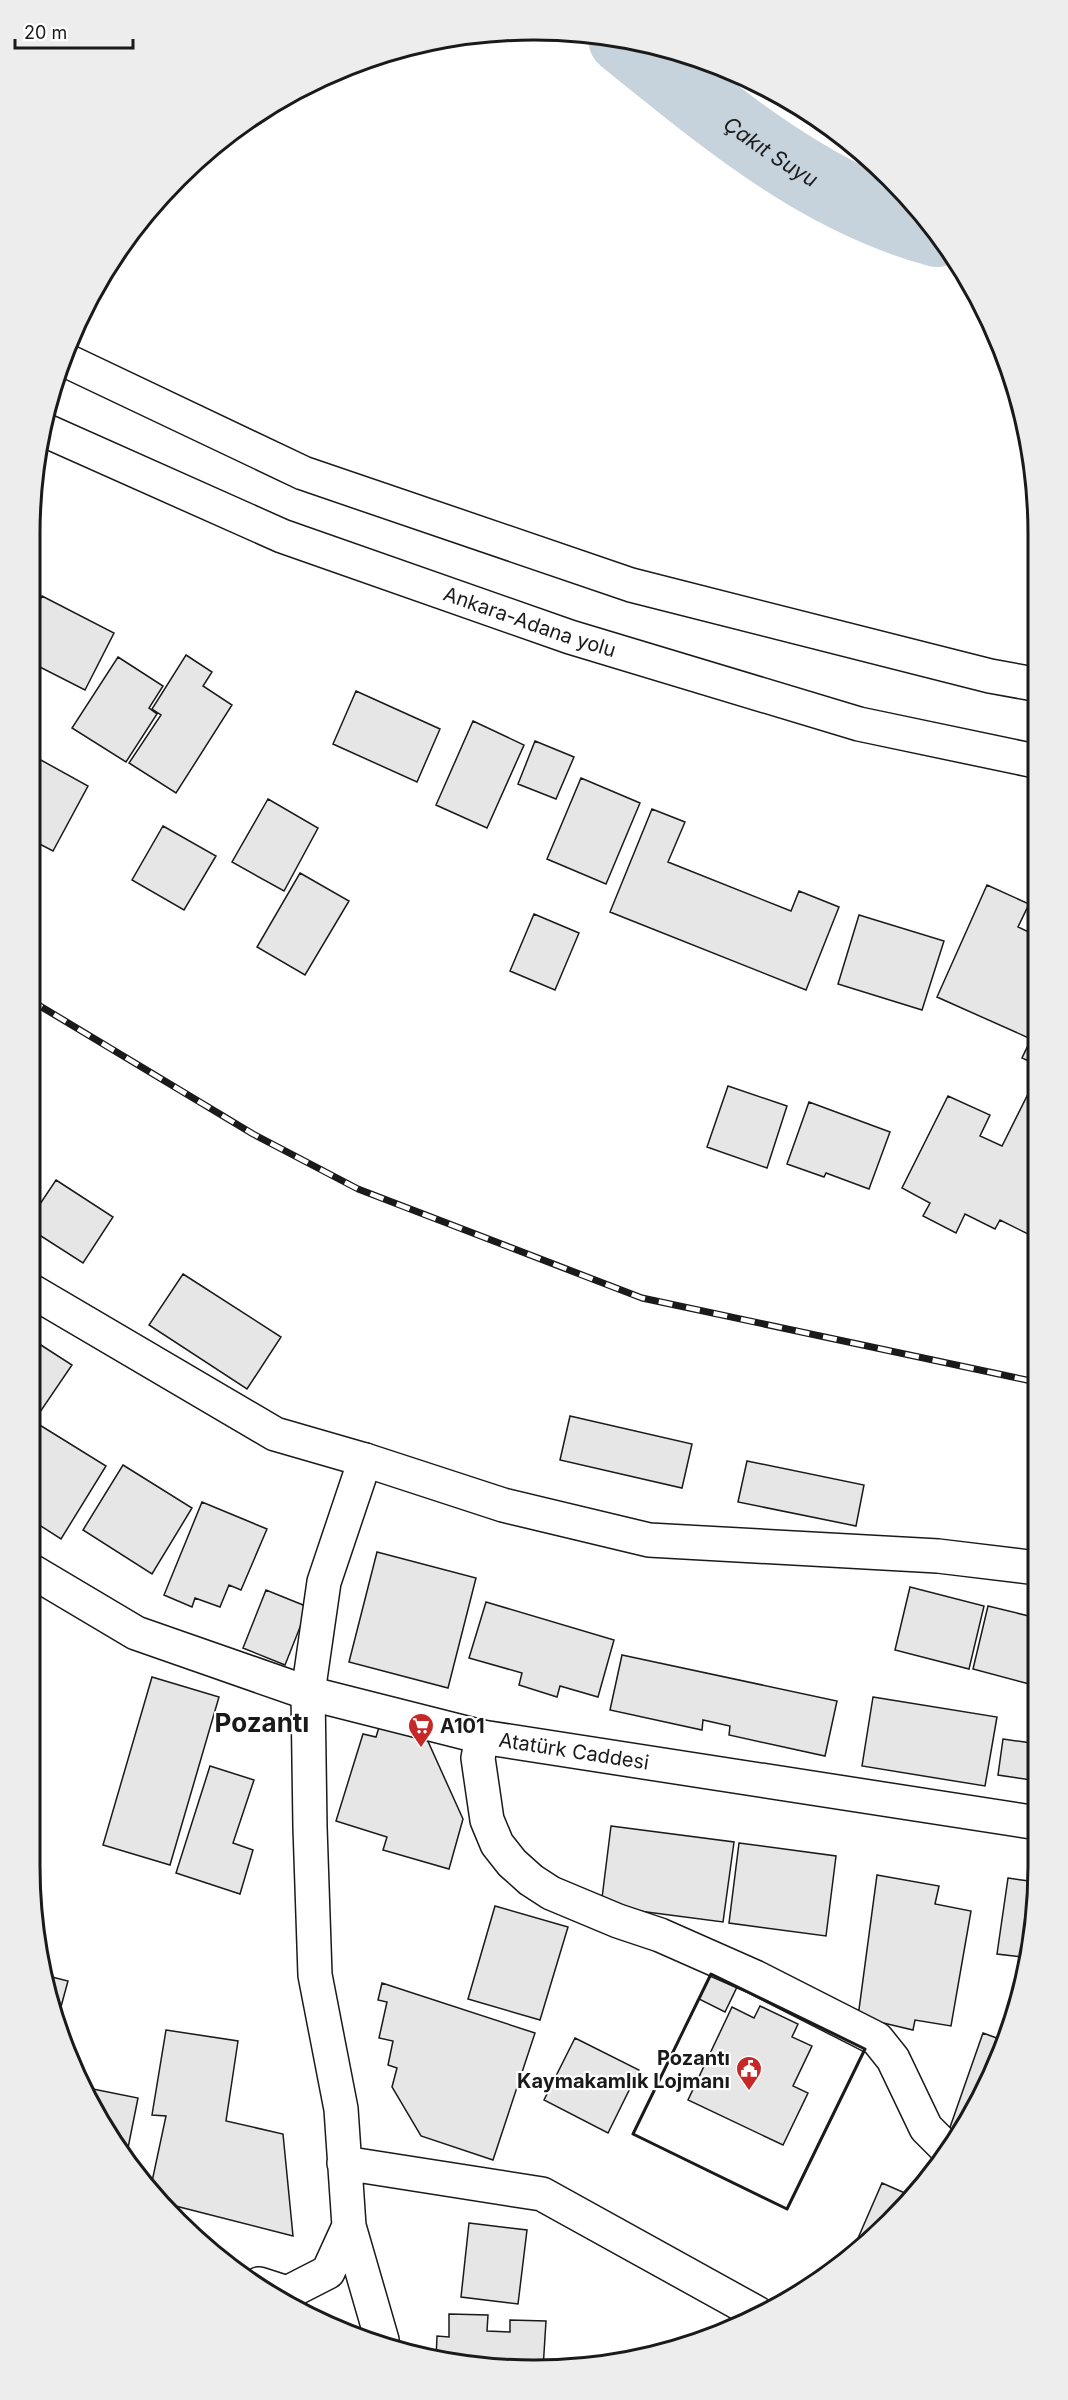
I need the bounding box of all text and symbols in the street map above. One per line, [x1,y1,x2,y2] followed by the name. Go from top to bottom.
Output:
[15,12,134,50] scale bar
[24,22,67,43] text: 20 m
[719,111,823,192] water label: Çakıt Suyu
[440,582,619,662] street label: Ankara-Adana yolu
[215,1707,309,1738] district label: Pozantı
[406,1711,436,1749] supermarket icon: A101
[440,1714,485,1738] place label: A101
[497,1728,651,1775] street label: Atatürk Caddesi
[517,2046,730,2093] place label: Pozantı Kaymakamlık Lojmanı
[734,2054,764,2092] public building icon: Pozantı Kaymakamlık Lojmanı

